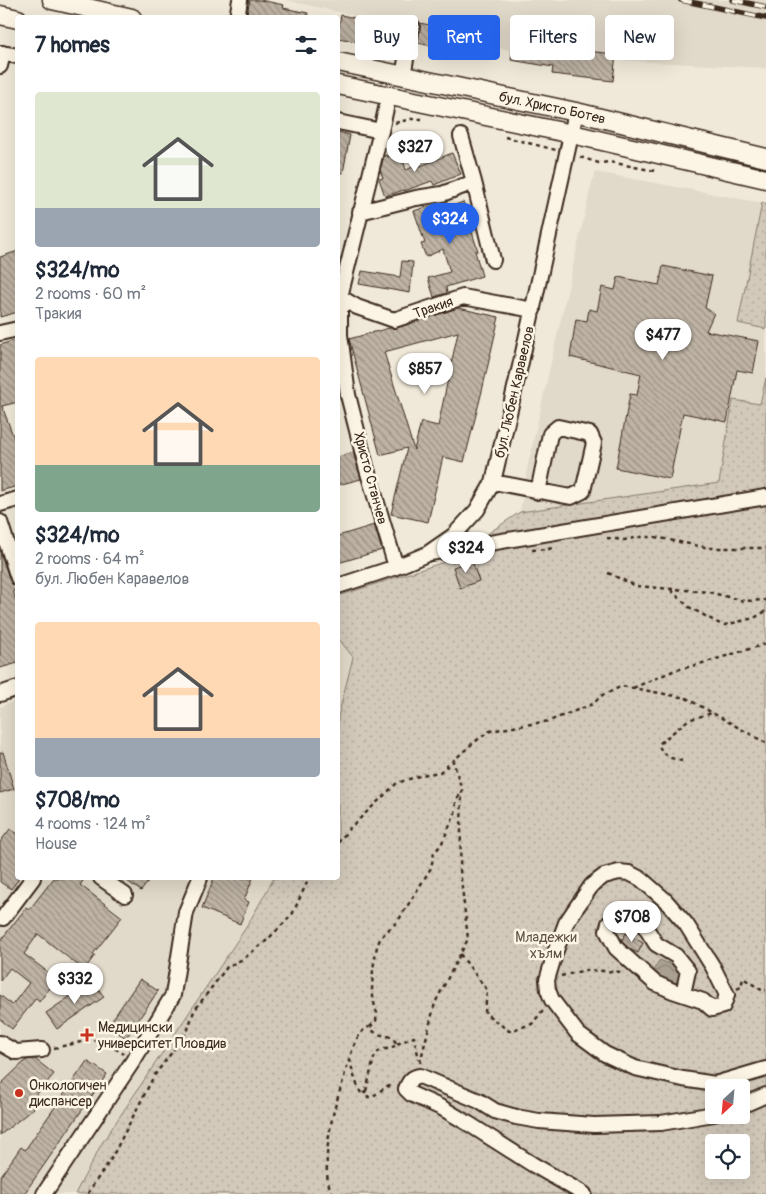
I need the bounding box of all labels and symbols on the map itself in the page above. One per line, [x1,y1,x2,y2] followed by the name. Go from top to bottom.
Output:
[497,88,607,128] street label: бул. Христо Ботев
[385,130,445,173] pin: $327
[420,202,480,245] pin: $324
[411,293,455,322] street label: Тракия
[633,318,693,361] pin: $477
[491,324,538,460] street label: бул. Любен Каравелов
[395,352,455,395] pin: $857
[350,430,391,526] street label: Христо Станчев
[436,532,496,574] pin: $324
[602,900,662,943] pin: $708
[515,929,577,962] park label: Младежки хълм
[45,962,105,1005] pin: $332
[97,1019,227,1052] place label: Медицински университет Пловдив
[80,1028,94,1042] marker: Медицински университет Пловдив
[29,1077,106,1110] place label: Онкологичен диспансер
[705,1079,750,1124] north arrow
[13,1087,25,1099] marker: Онкологичен диспансер

